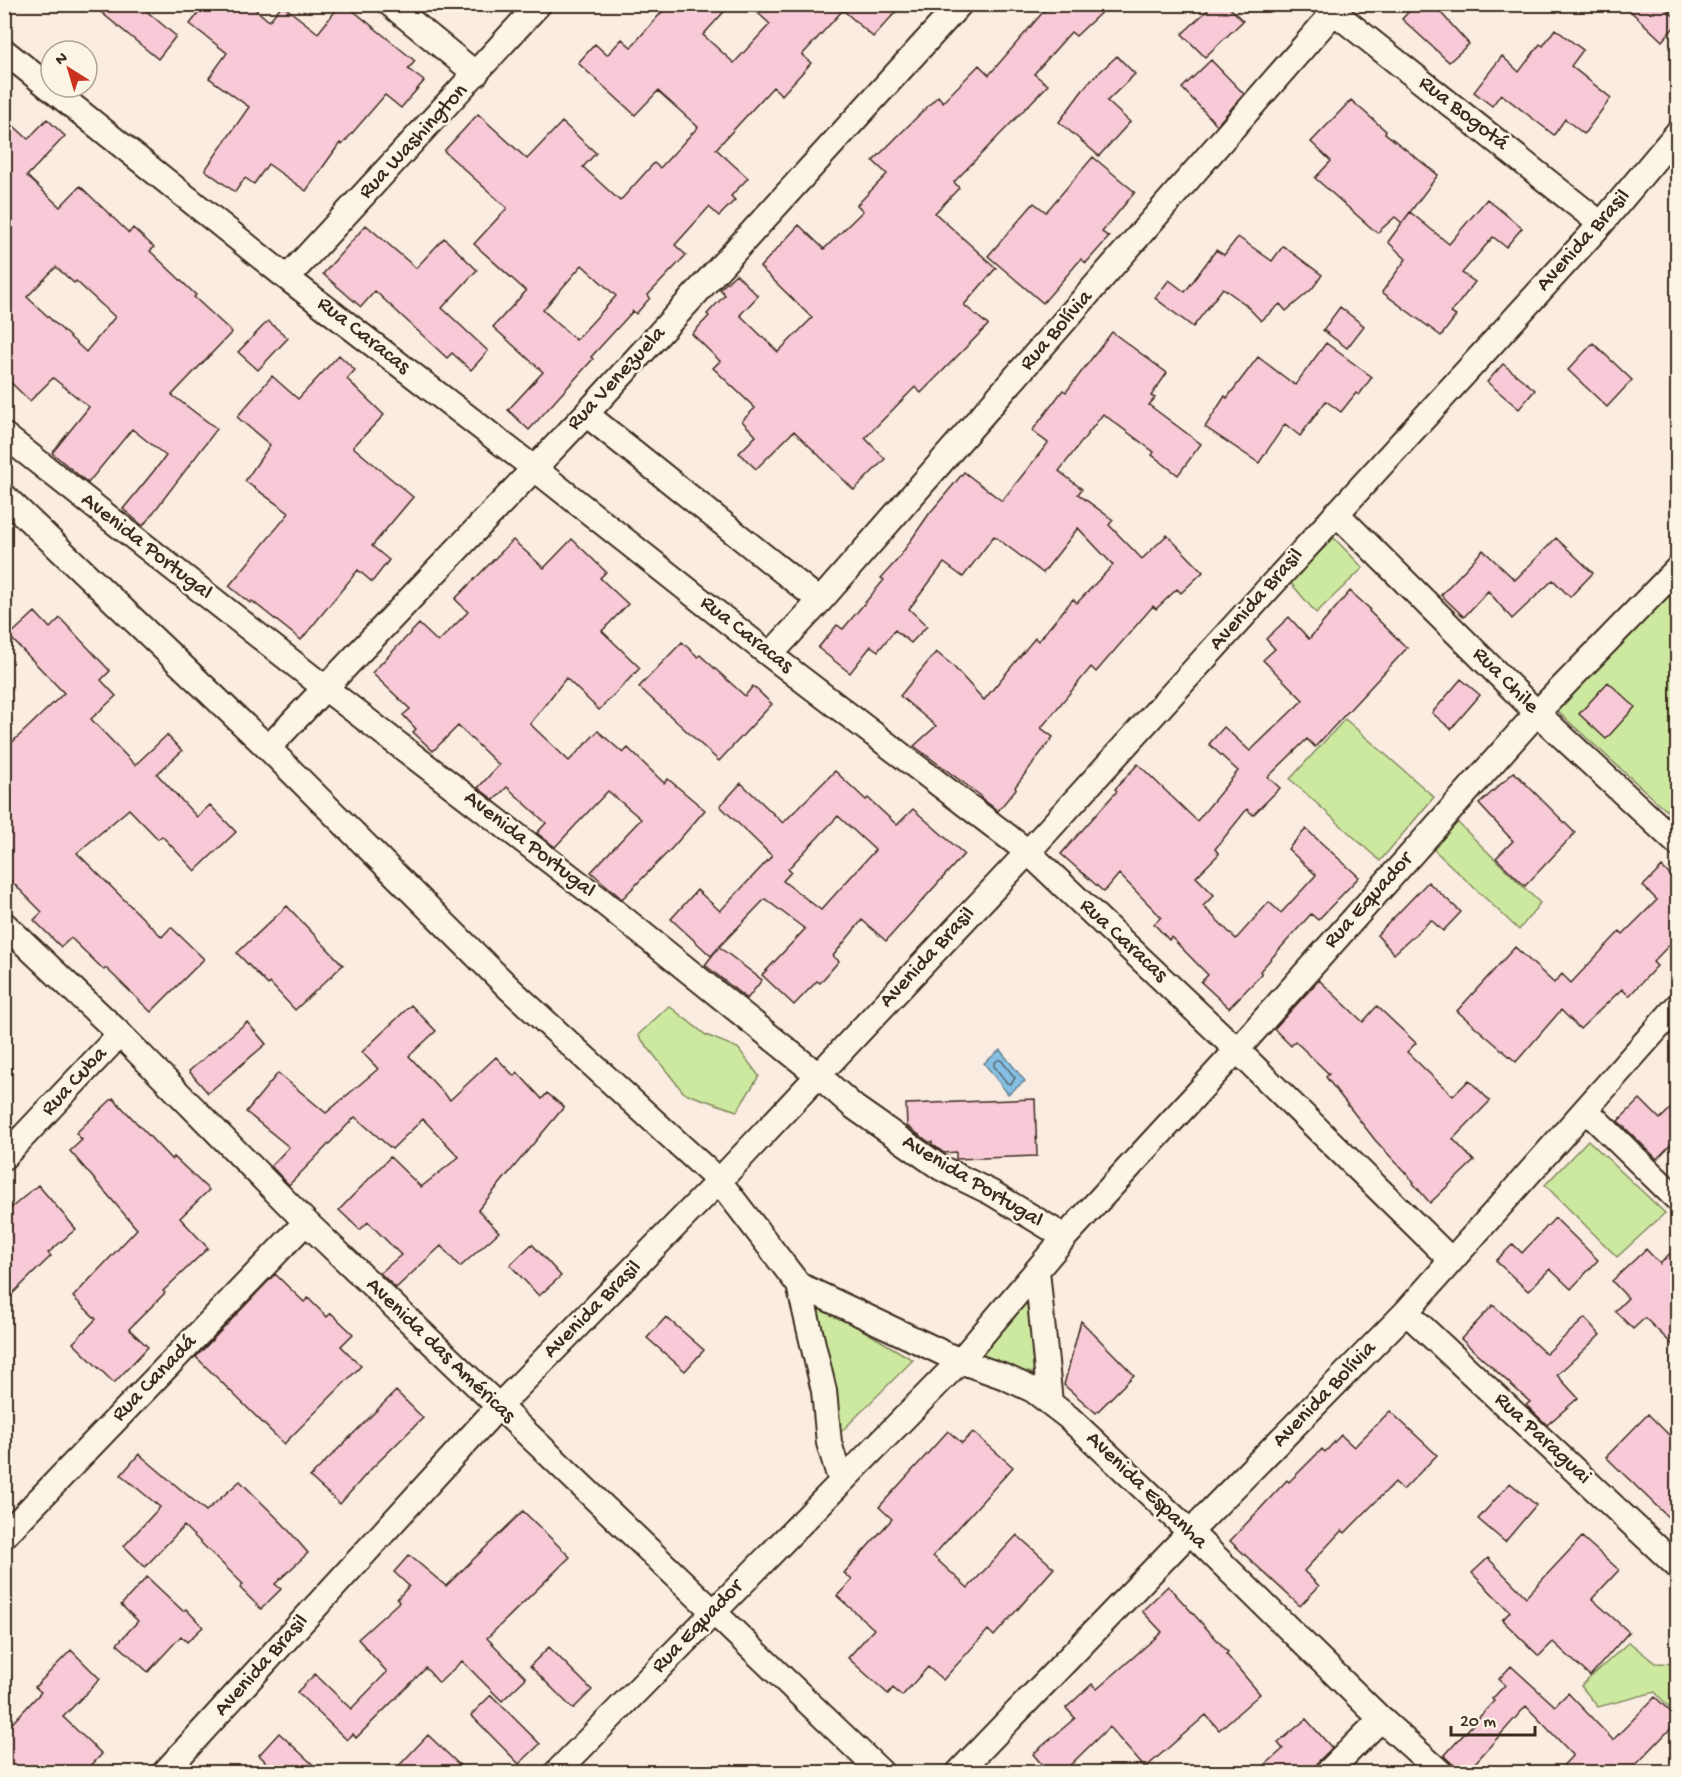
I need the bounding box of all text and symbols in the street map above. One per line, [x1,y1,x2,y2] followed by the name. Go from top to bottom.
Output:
[39,39,99,99] north arrow
[52,49,72,71] text: N
[1413,71,1514,158] street label: Rua Bogotá
[354,78,475,205] street label: Rua Washington
[1531,184,1637,297] street label: Avenida Brasil
[1015,285,1100,377] street label: Rua Bolívia
[311,292,416,381] street label: Rua Caracas
[562,321,672,437] street label: Rua Venezuela
[75,488,217,607] street label: Avenida Portugal
[1204,543,1310,656] street label: Avenida Brasil
[694,591,799,680] street label: Rua Caracas
[1466,642,1544,720] street label: Rua Chile
[458,786,600,905] street label: Avenida Portugal
[1319,846,1421,955] street label: Rua Equador
[1073,894,1173,989] street label: Rua Caracas
[875,902,981,1014] street label: Avenida Brasil
[36,1041,114,1122] street label: Rua Cuba
[897,1130,1047,1234] street label: Avenida Portugal
[538,1255,648,1365] street label: Avenida Brasil
[360,1273,521,1430] street label: Avenida das Américas
[107,1329,204,1428] street label: Rua Canadá
[1268,1336,1383,1454] street label: Avenida Bolívia
[1488,1387,1596,1491] street label: Rua Paraguai
[1080,1426,1213,1556] street label: Avenida Espanha
[647,1573,751,1679] street label: Rua Equador
[209,1609,315,1722] street label: Avenida Brasil
[1451,1699,1535,1737] scale bar
[1460,1712,1496,1733] text: 20 m

